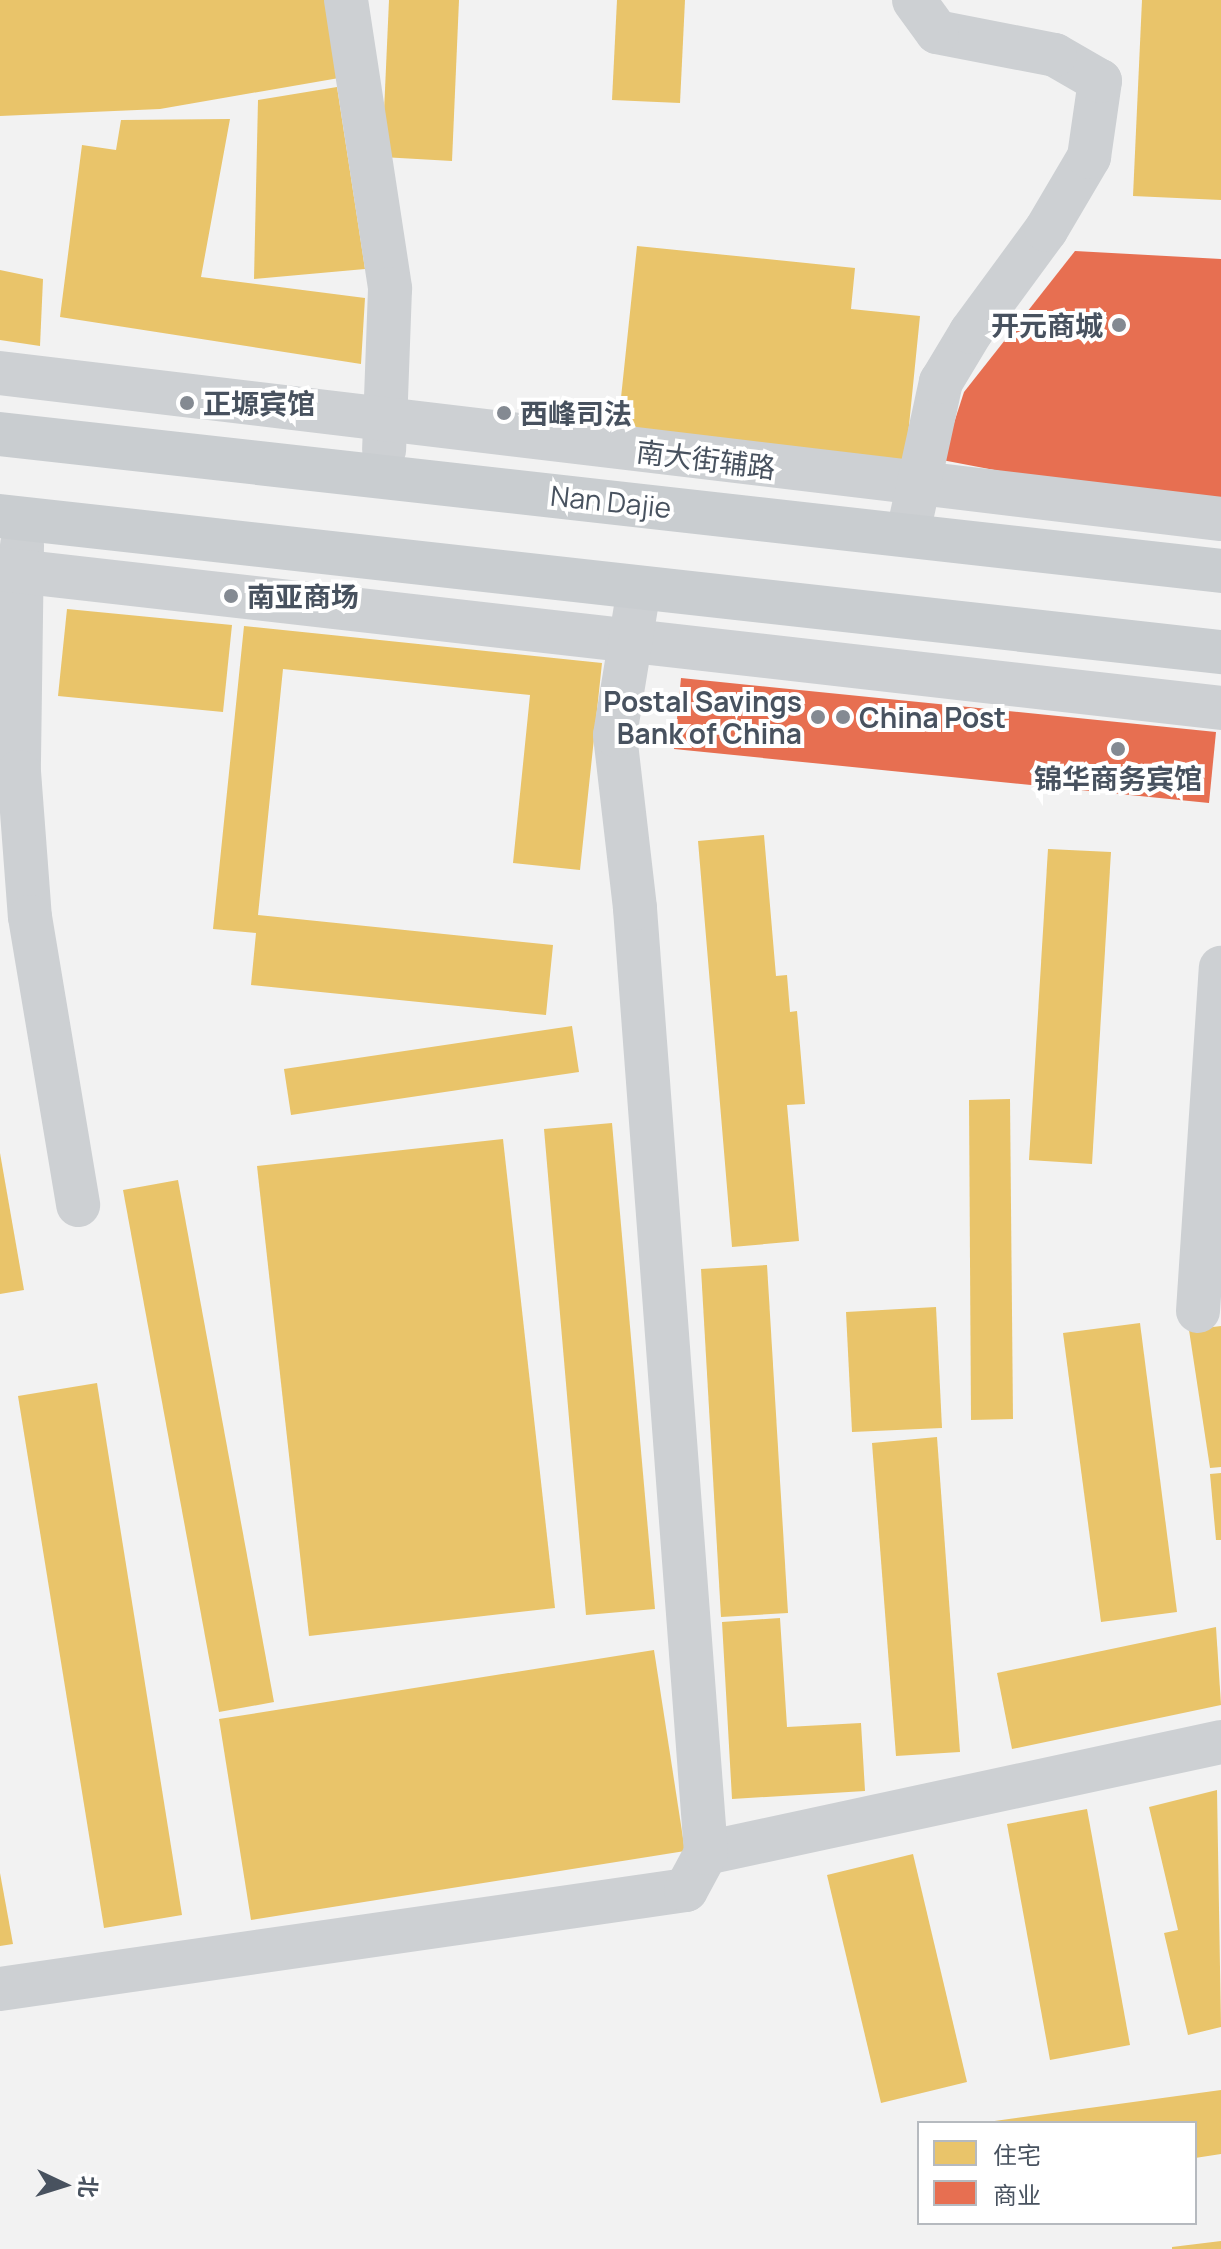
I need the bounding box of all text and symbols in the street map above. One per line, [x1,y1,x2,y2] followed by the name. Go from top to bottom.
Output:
[991,308,1103,342] place label: 开元商城
[1110,316,1128,334] marker: 开元商城
[203,386,315,420] place label: 正塬宾馆
[178,394,196,412] marker: 正塬宾馆
[520,396,632,430] place label: 西峰司法
[495,404,513,422] marker: 西峰司法
[634,434,778,484] street label: 南大街辅路
[549,478,673,524] street label: Nan Dajie
[247,579,359,613] place label: 南亚商场
[222,587,240,605] marker: 南亚商场
[603,684,802,750] place label: Postal Savings Bank of China
[859,700,1006,734] place label: China Post
[809,708,827,726] marker: Postal Savings Bank of China
[834,708,852,726] marker: China Post
[1109,740,1127,758] marker: 锦华商务宾馆
[1034,761,1202,795] place label: 锦华商务宾馆
[917,2121,1197,2225] legend
[993,2138,1041,2171] text: 住宅
[24,2145,104,2225] north arrow
[72,2175,104,2199] text: 北
[993,2178,1041,2211] text: 商业

